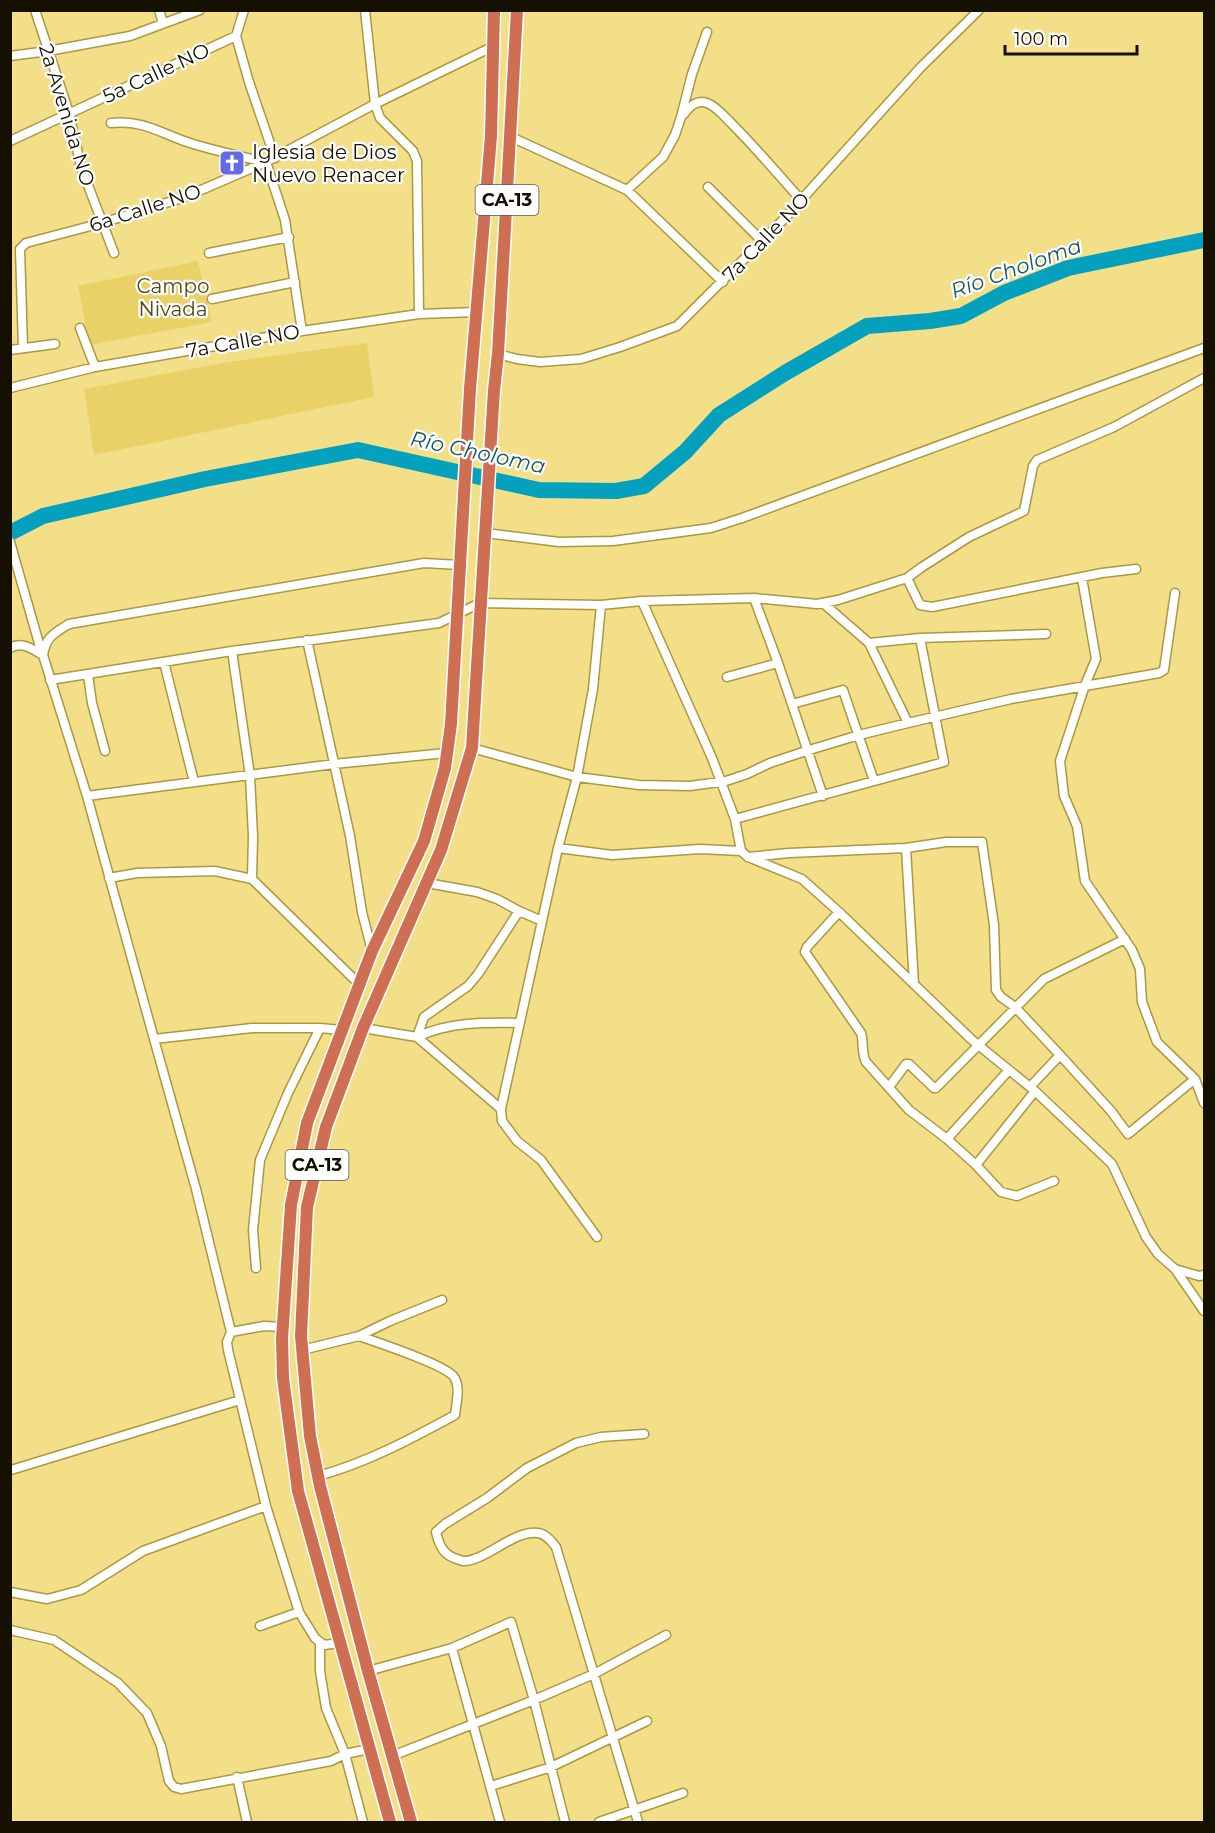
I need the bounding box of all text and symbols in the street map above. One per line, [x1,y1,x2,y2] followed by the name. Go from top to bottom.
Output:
[1005,18,1137,56] scale bar
[1014,28,1068,50] text: 100 m
[99,38,213,108] street label: 5a Calle NO
[34,41,100,189] street label: 2a Avenida NO
[252,140,405,187] place label: Iglesia de Dios Nuevo Renacer
[217,148,247,178] church icon: Iglesia de Dios Nuevo Renacer
[86,179,204,237] street label: 6a Calle NO
[476,185,538,215] road number: CA-13
[717,187,815,287] street label: 7a Calle NO
[947,233,1085,303] water label: Río Choloma
[136,274,210,321] park label: Campo Nivada
[184,319,302,363] street label: 7a Calle NO
[408,425,548,479] water label: Río Choloma
[286,1150,348,1180] road number: CA-13

